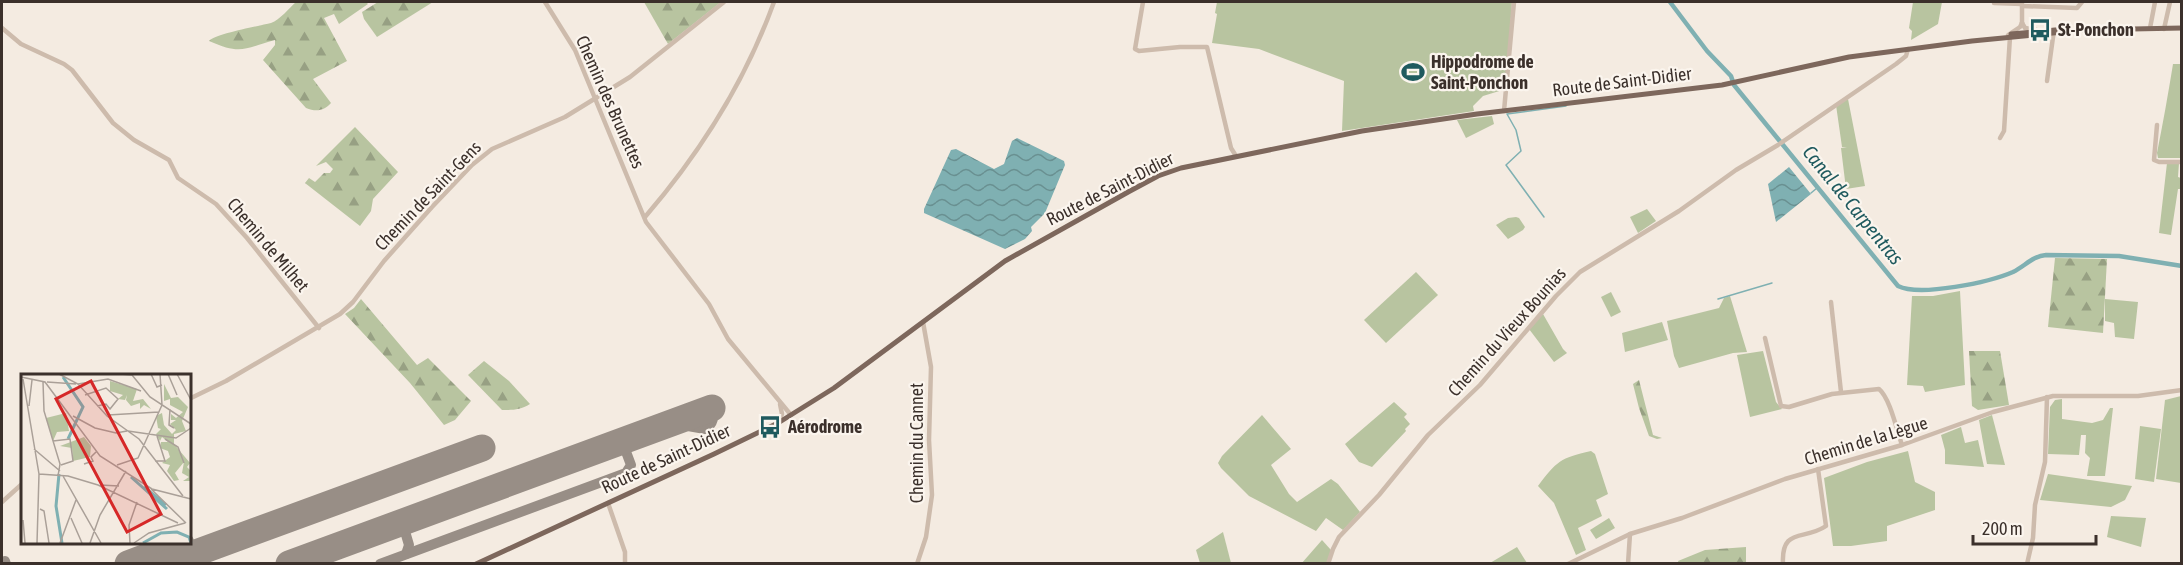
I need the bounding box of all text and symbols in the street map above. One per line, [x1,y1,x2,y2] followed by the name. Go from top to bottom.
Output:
[2027,17,2053,43] bus stop icon: St-Ponchon
[2058,19,2134,40] place label: St-Ponchon
[572,32,649,171] street label: Chemin des Brunettes
[1431,51,1534,93] place label: Hippodrome de Saint-Ponchon
[1400,59,1426,85] sports icon: Hippodrome de Saint-Ponchon
[1551,62,1693,100] street label: Route de Saint-Didier
[370,137,485,255] street label: Chemin de Saint-Gens
[1798,141,1908,269] water label: Canal de Carpentras
[1043,147,1177,230] street label: Route de Saint-Didier
[223,194,314,296] street label: Chemin de Milhet
[1443,263,1570,400] street label: Chemin du Vieux Bounias
[21,374,190,544] inset map
[906,383,927,503] street label: Chemin du Cannet
[1802,412,1930,469] street label: Chemin de la Lègue
[757,414,783,440] bus stop icon: Aérodrome
[787,416,862,437] place label: Aérodrome
[598,419,734,498] street label: Route de Saint-Didier
[1973,508,2096,546] scale bar
[1982,518,2023,539] text: 200 m

